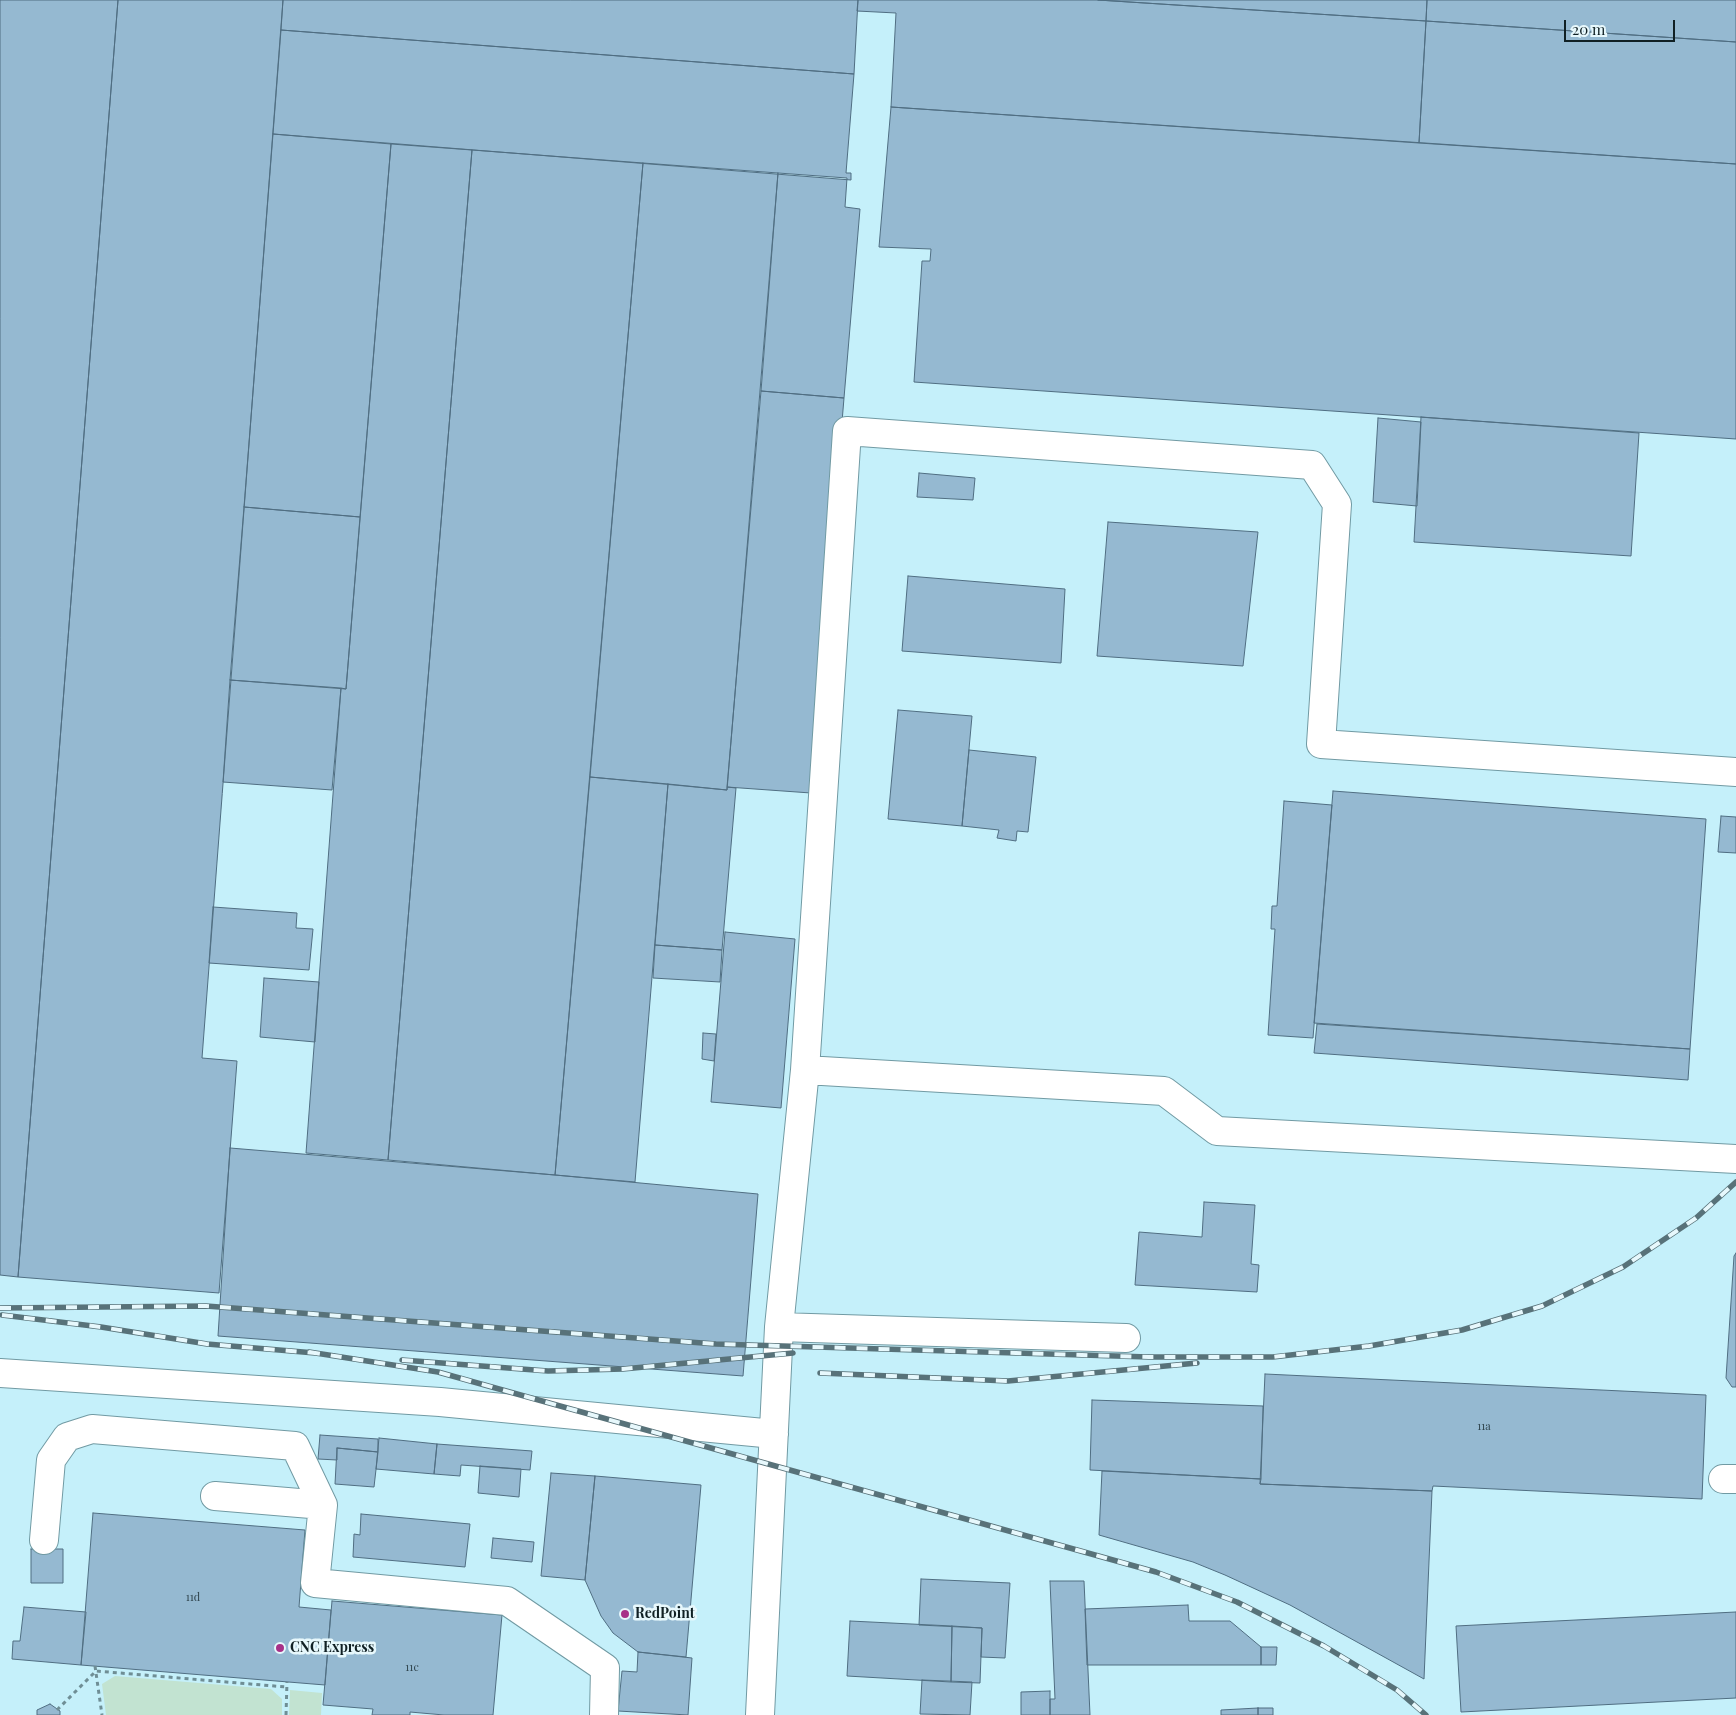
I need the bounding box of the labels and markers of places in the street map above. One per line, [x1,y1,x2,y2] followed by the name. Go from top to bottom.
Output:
[635,1606,695,1622] place label: RedPoint
[619,1608,631,1620] marker: RedPoint
[290,1640,374,1656] place label: CNC Express
[274,1642,286,1654] marker: CNC Express

